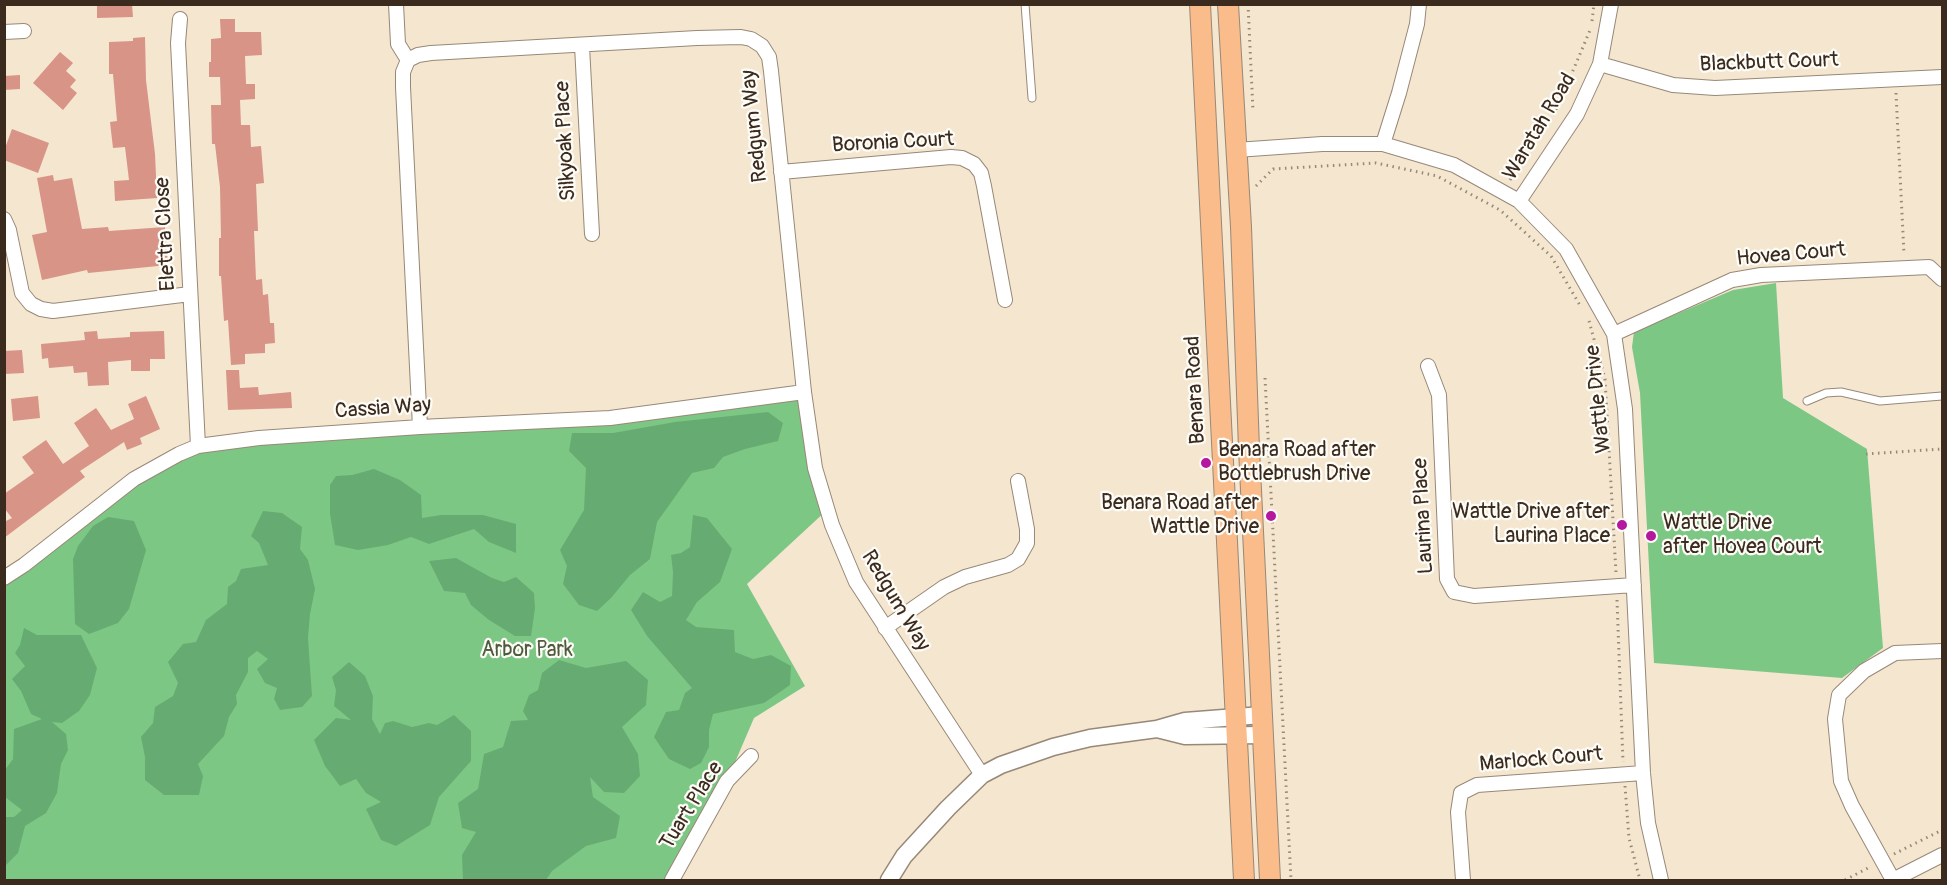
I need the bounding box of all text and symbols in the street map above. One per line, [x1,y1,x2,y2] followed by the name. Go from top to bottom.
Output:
[1699,48,1839,78] street label: Blackbutt Court
[737,68,773,184] street label: Redgum Way
[1498,69,1582,185] street label: Waratah Road
[550,80,582,202] street label: Silkyoak Place
[831,127,955,159] street label: Boronia Court
[150,176,182,292] street label: Elettra Close
[1735,238,1847,272] street label: Hovea Court
[1181,335,1211,445] street label: Benara Road
[1581,344,1617,454] street label: Wattle Drive
[334,393,432,425] street label: Cassia Way
[1218,438,1376,488] place label: Benara Road after Bottlebrush Drive
[1199,456,1213,470] marker: Benara Road after Bottlebrush Drive
[1408,457,1440,575] street label: Laurina Place
[1101,491,1259,541] place label: Benara Road after Wattle Drive
[1452,500,1610,550] place label: Wattle Drive after Laurina Place
[1264,509,1278,523] marker: Benara Road after Wattle Drive
[1663,511,1822,561] place label: Wattle Drive after Hovea Court
[1615,518,1629,532] marker: Wattle Drive after Laurina Place
[1644,529,1658,543] marker: Wattle Drive after Hovea Court
[855,546,935,656] street label: Redgum Way
[481,638,573,664] park label: Arbor Park
[1478,742,1604,778] street label: Marlock Court
[655,757,729,855] street label: Tuart Place

